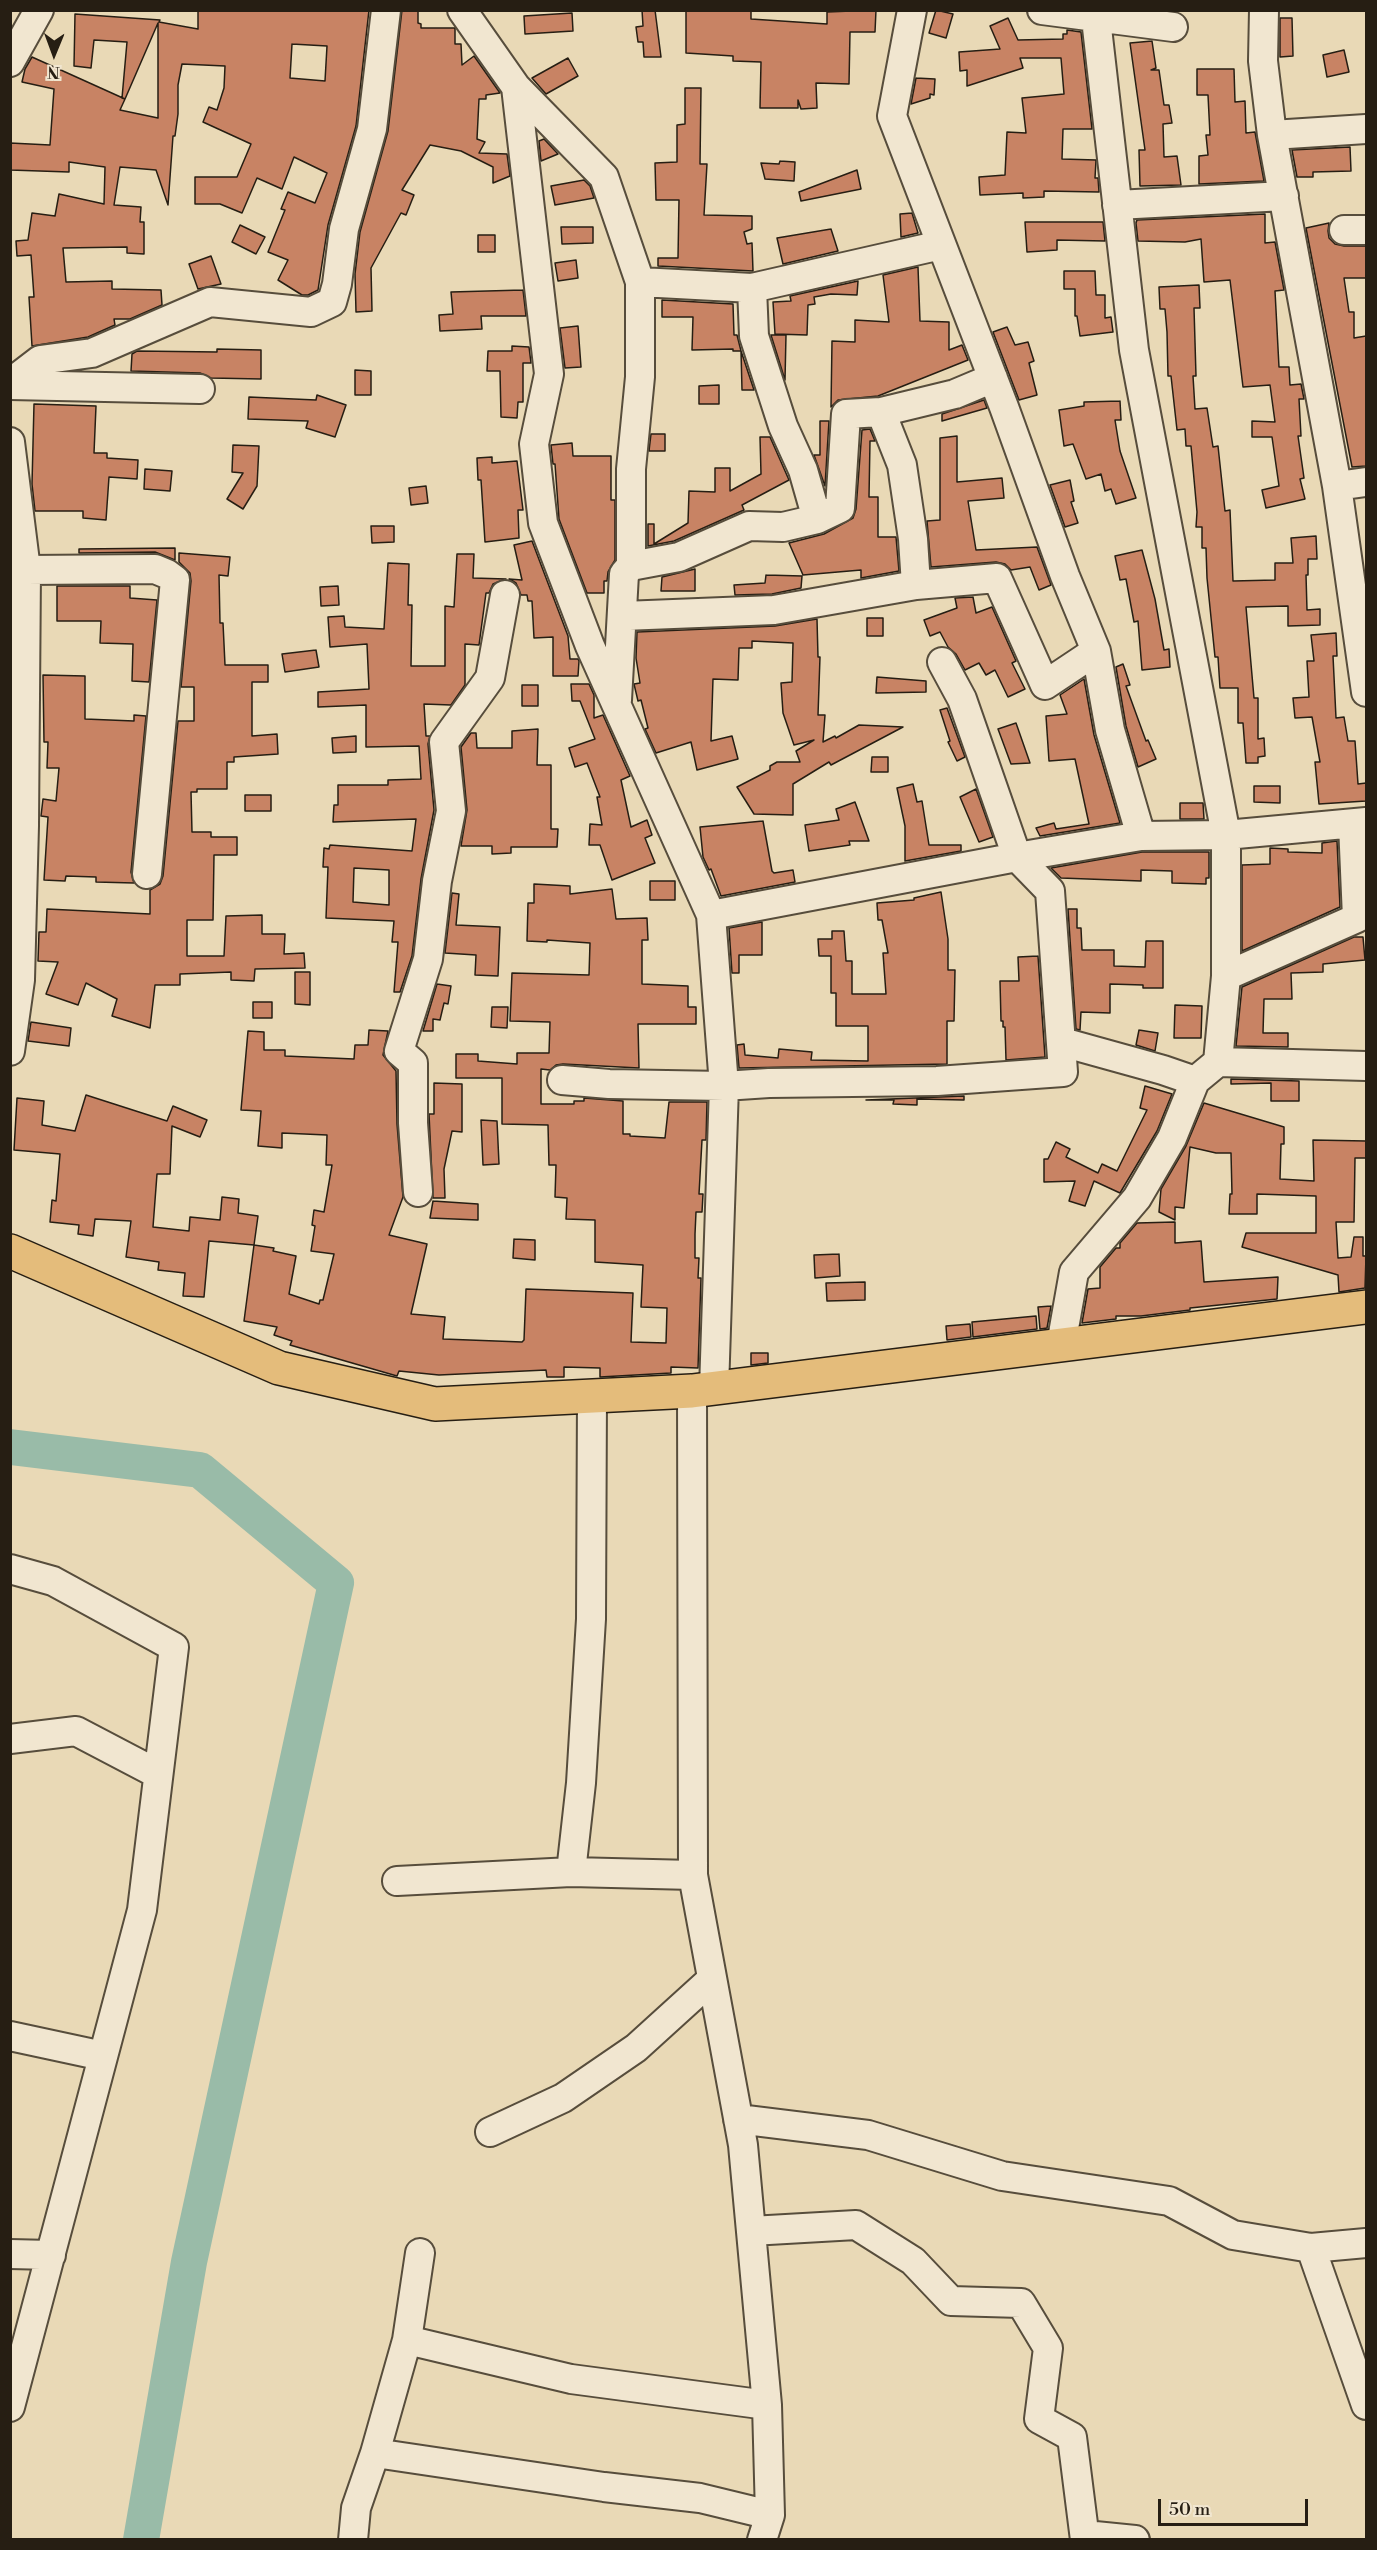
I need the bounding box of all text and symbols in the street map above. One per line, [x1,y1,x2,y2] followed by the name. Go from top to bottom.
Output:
[24,24,84,84] north arrow
[47,62,60,82] text: N
[1161,2487,1311,2525] scale bar
[1169,2498,1210,2521] text: 50 m

